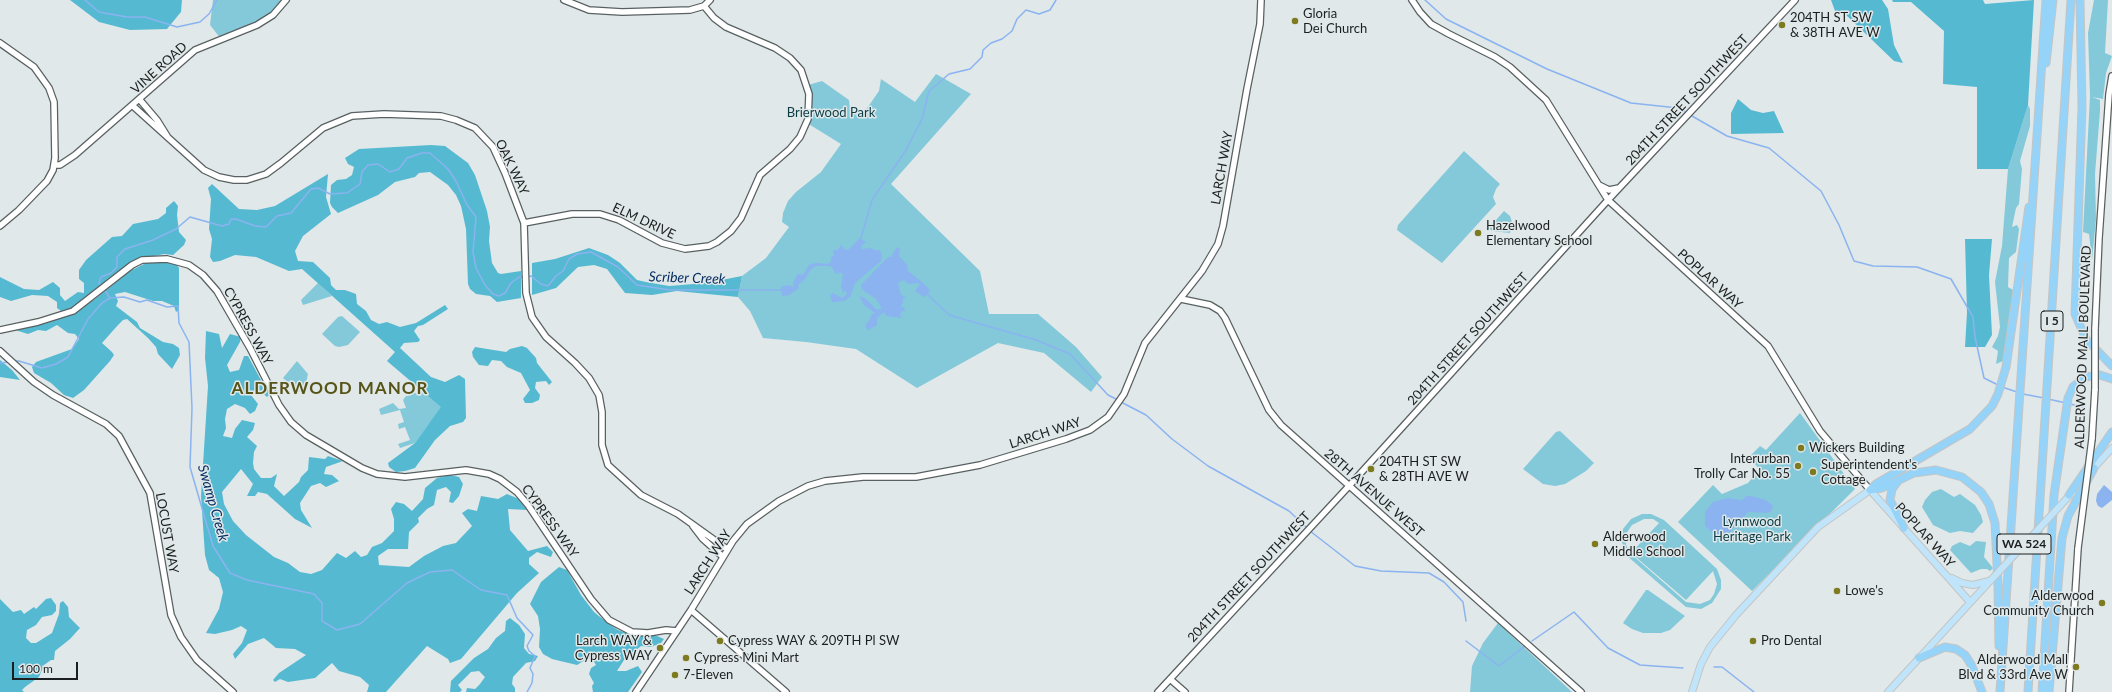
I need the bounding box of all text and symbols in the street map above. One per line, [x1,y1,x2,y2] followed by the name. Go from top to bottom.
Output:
[1303,6,1367,37] place label: Gloria Dei Church
[1790,10,1880,41] place label: 204TH ST SW & 38TH AVE W
[1290,16,1300,26] marker: Gloria Dei Church
[1777,20,1787,30] marker: 204TH ST SW & 38TH AVE W
[1622,32,1752,168] street label: 204TH STREET SOUTHWEST
[128,39,190,97] street label: VINE ROAD
[787,105,875,121] park label: Brierwood Park
[1208,130,1236,206] street label: LARCH WAY
[492,137,532,197] street label: OAK WAY
[610,200,678,242] street label: ELM DRIVE
[1486,218,1592,249] place label: Hazelwood Elementary School
[1473,228,1483,238] marker: Hazelwood Elementary School
[2072,245,2094,449] street label: ALDERWOOD MALL BOULEVARD
[1674,246,1746,312] street label: POPLAR WAY
[648,268,726,288] water label: Scriber Creek
[1404,270,1532,408] street label: 204TH STREET SOUTHWEST
[220,284,276,368] street label: CYPRESS WAY
[2041,311,2063,331] road number: I 5
[232,379,428,399] district label: ALDERWOOD MANOR
[1007,414,1083,452] street label: LARCH WAY
[1809,440,1905,456] place label: Wickers Building
[1796,443,1806,453] marker: Wickers Building
[1321,446,1427,540] street label: 28TH AVENUE WEST
[1694,451,1790,482] place label: Interurban Trolly Car No. 55
[1379,454,1469,485] place label: 204TH ST SW & 28TH AVE W
[1821,457,1917,488] place label: Superintendent's Cottage
[1793,461,1803,471] marker: Interurban Trolly Car No. 55
[194,463,232,543] water label: Swamp Creek
[1366,464,1376,474] marker: 204TH ST SW & 28TH AVE W
[1808,467,1818,477] marker: Superintendent's Cottage
[518,481,582,561] street label: CYPRESS WAY
[152,491,182,575] street label: LOCUST WAY
[1892,499,1958,571] street label: POPLAR WAY
[1184,509,1314,645] street label: 204TH STREET SOUTHWEST
[1713,514,1791,545] park label: Lynnwood Heritage Park
[681,527,735,597] street label: LARCH WAY
[1603,529,1684,560] place label: Alderwood Middle School
[1997,534,2051,554] road number: WA 524
[1590,539,1600,549] marker: Alderwood Middle School
[1845,583,1883,599] place label: Lowe's
[1832,586,1842,596] marker: Lowe's
[1983,588,2094,619] place label: Alderwood Community Church
[2097,598,2107,608] marker: Alderwood Community Church
[575,633,652,664] place label: Larch WAY & Cypress WAY
[728,633,899,649] place label: Cypress WAY & 209TH Pl SW
[1761,633,1822,649] place label: Pro Dental
[715,636,725,646] marker: Cypress WAY & 209TH Pl SW
[1748,636,1758,646] marker: Pro Dental
[655,643,665,653] marker: Larch WAY & Cypress WAY
[694,650,799,666] place label: Cypress Mini Mart
[1958,652,2068,683] place label: Alderwood Mall Blvd & 33rd Ave W
[681,653,691,663] marker: Cypress Mini Mart
[14,654,80,680] scale bar
[19,661,53,676] text: 100 m
[2071,662,2081,672] marker: Alderwood Mall Blvd & 33rd Ave W
[683,667,733,683] place label: 7-Eleven
[670,670,680,680] marker: 7-Eleven

